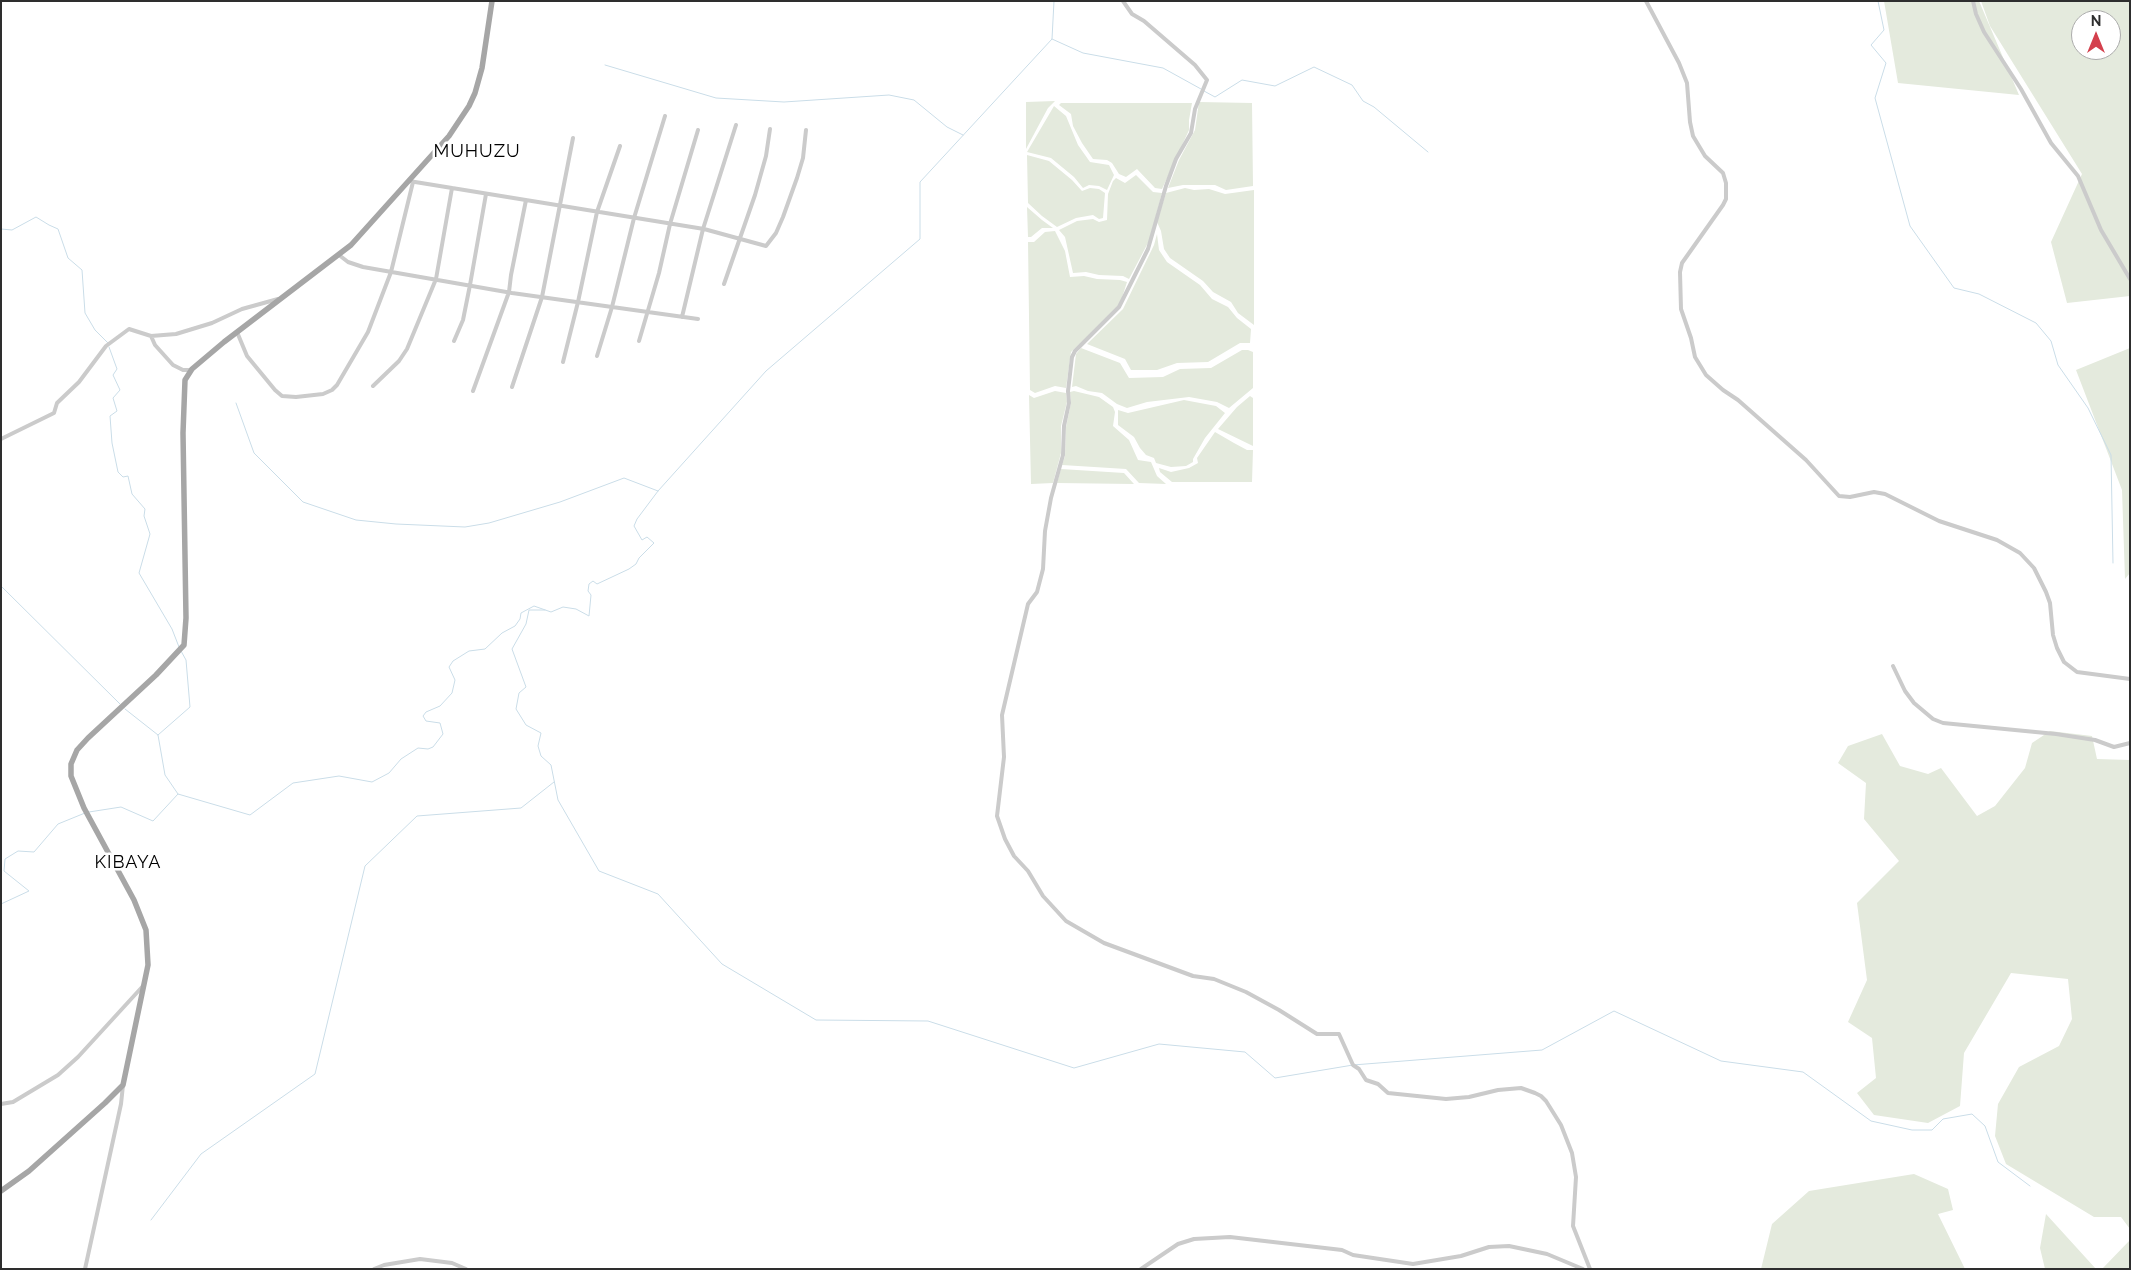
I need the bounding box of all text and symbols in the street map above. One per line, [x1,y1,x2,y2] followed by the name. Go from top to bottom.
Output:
[2071,10,2121,60] north arrow
[2091,13,2101,29] text: N
[433,141,521,163] district label: MUHUZU
[94,852,162,874] district label: KIBAYA

